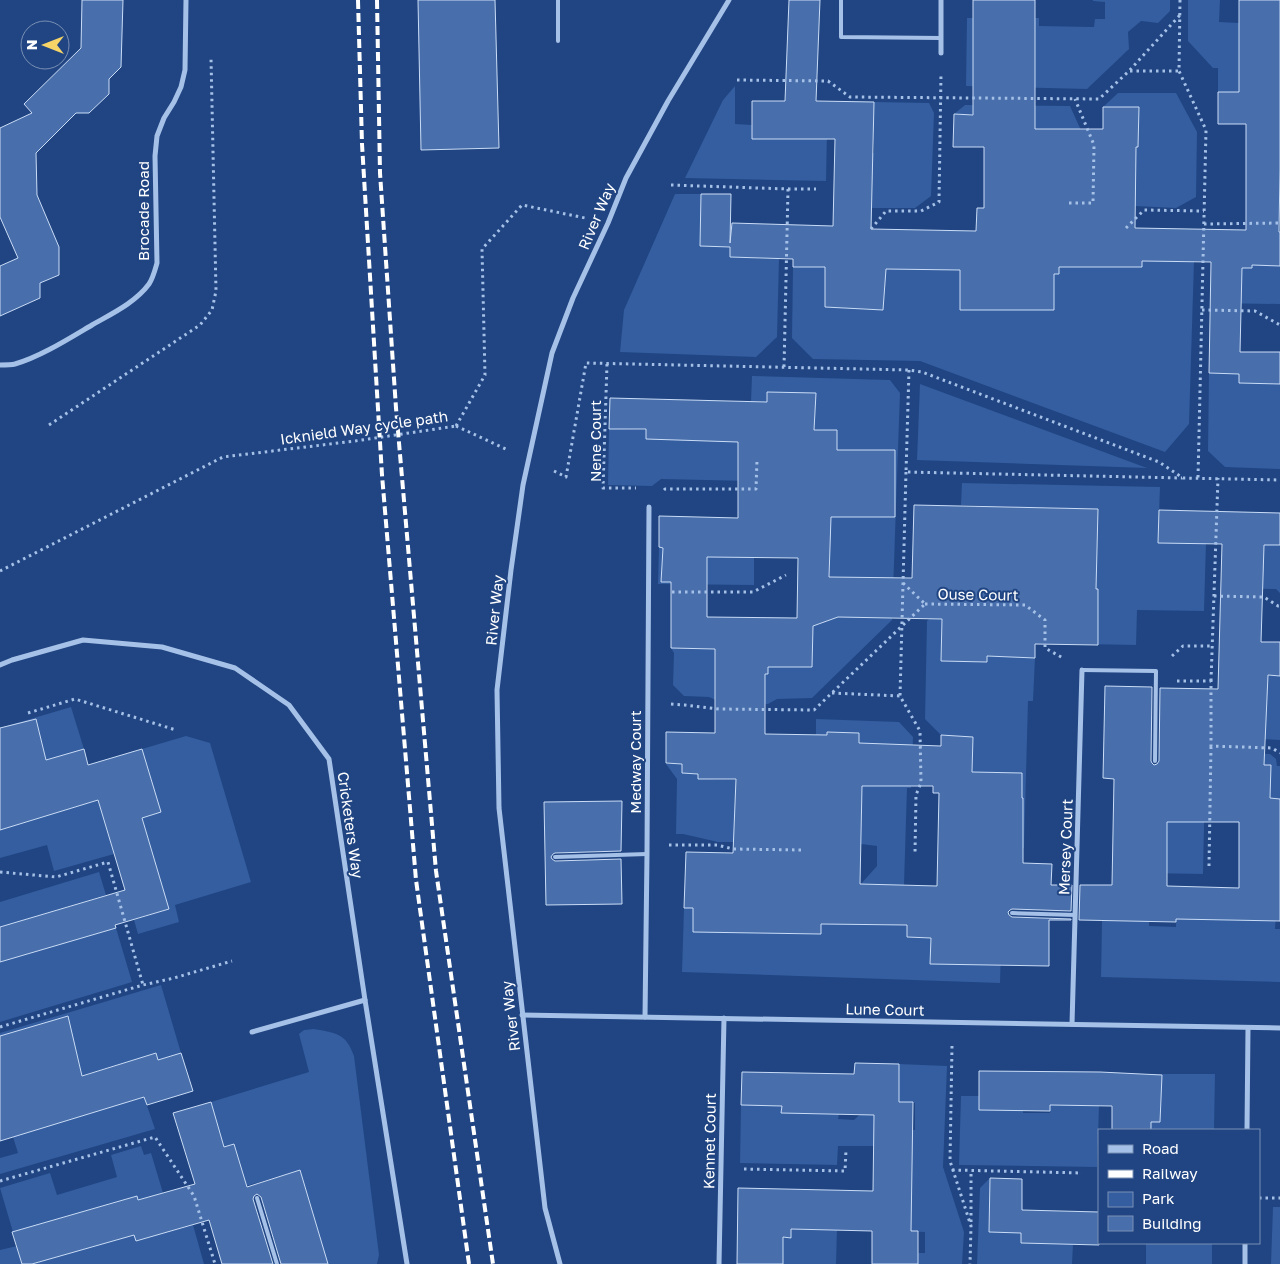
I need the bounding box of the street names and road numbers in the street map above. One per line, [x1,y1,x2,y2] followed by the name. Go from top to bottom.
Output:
[134,161,152,261] street label: Brocade Road
[574,179,618,252] street label: River Way
[586,400,604,482] street label: Nene Court
[279,406,449,448] street label: Icknield Way cycle path
[481,573,507,646] street label: River Way
[937,584,1019,604] street label: Ouse Court
[626,710,644,814] street label: Medway Court
[335,770,367,880] street label: Cricketers Way
[1054,799,1076,895] street label: Mersey Court
[497,979,523,1052] street label: River Way
[845,999,925,1019] street label: Lune Court
[699,1093,719,1189] street label: Kennet Court

